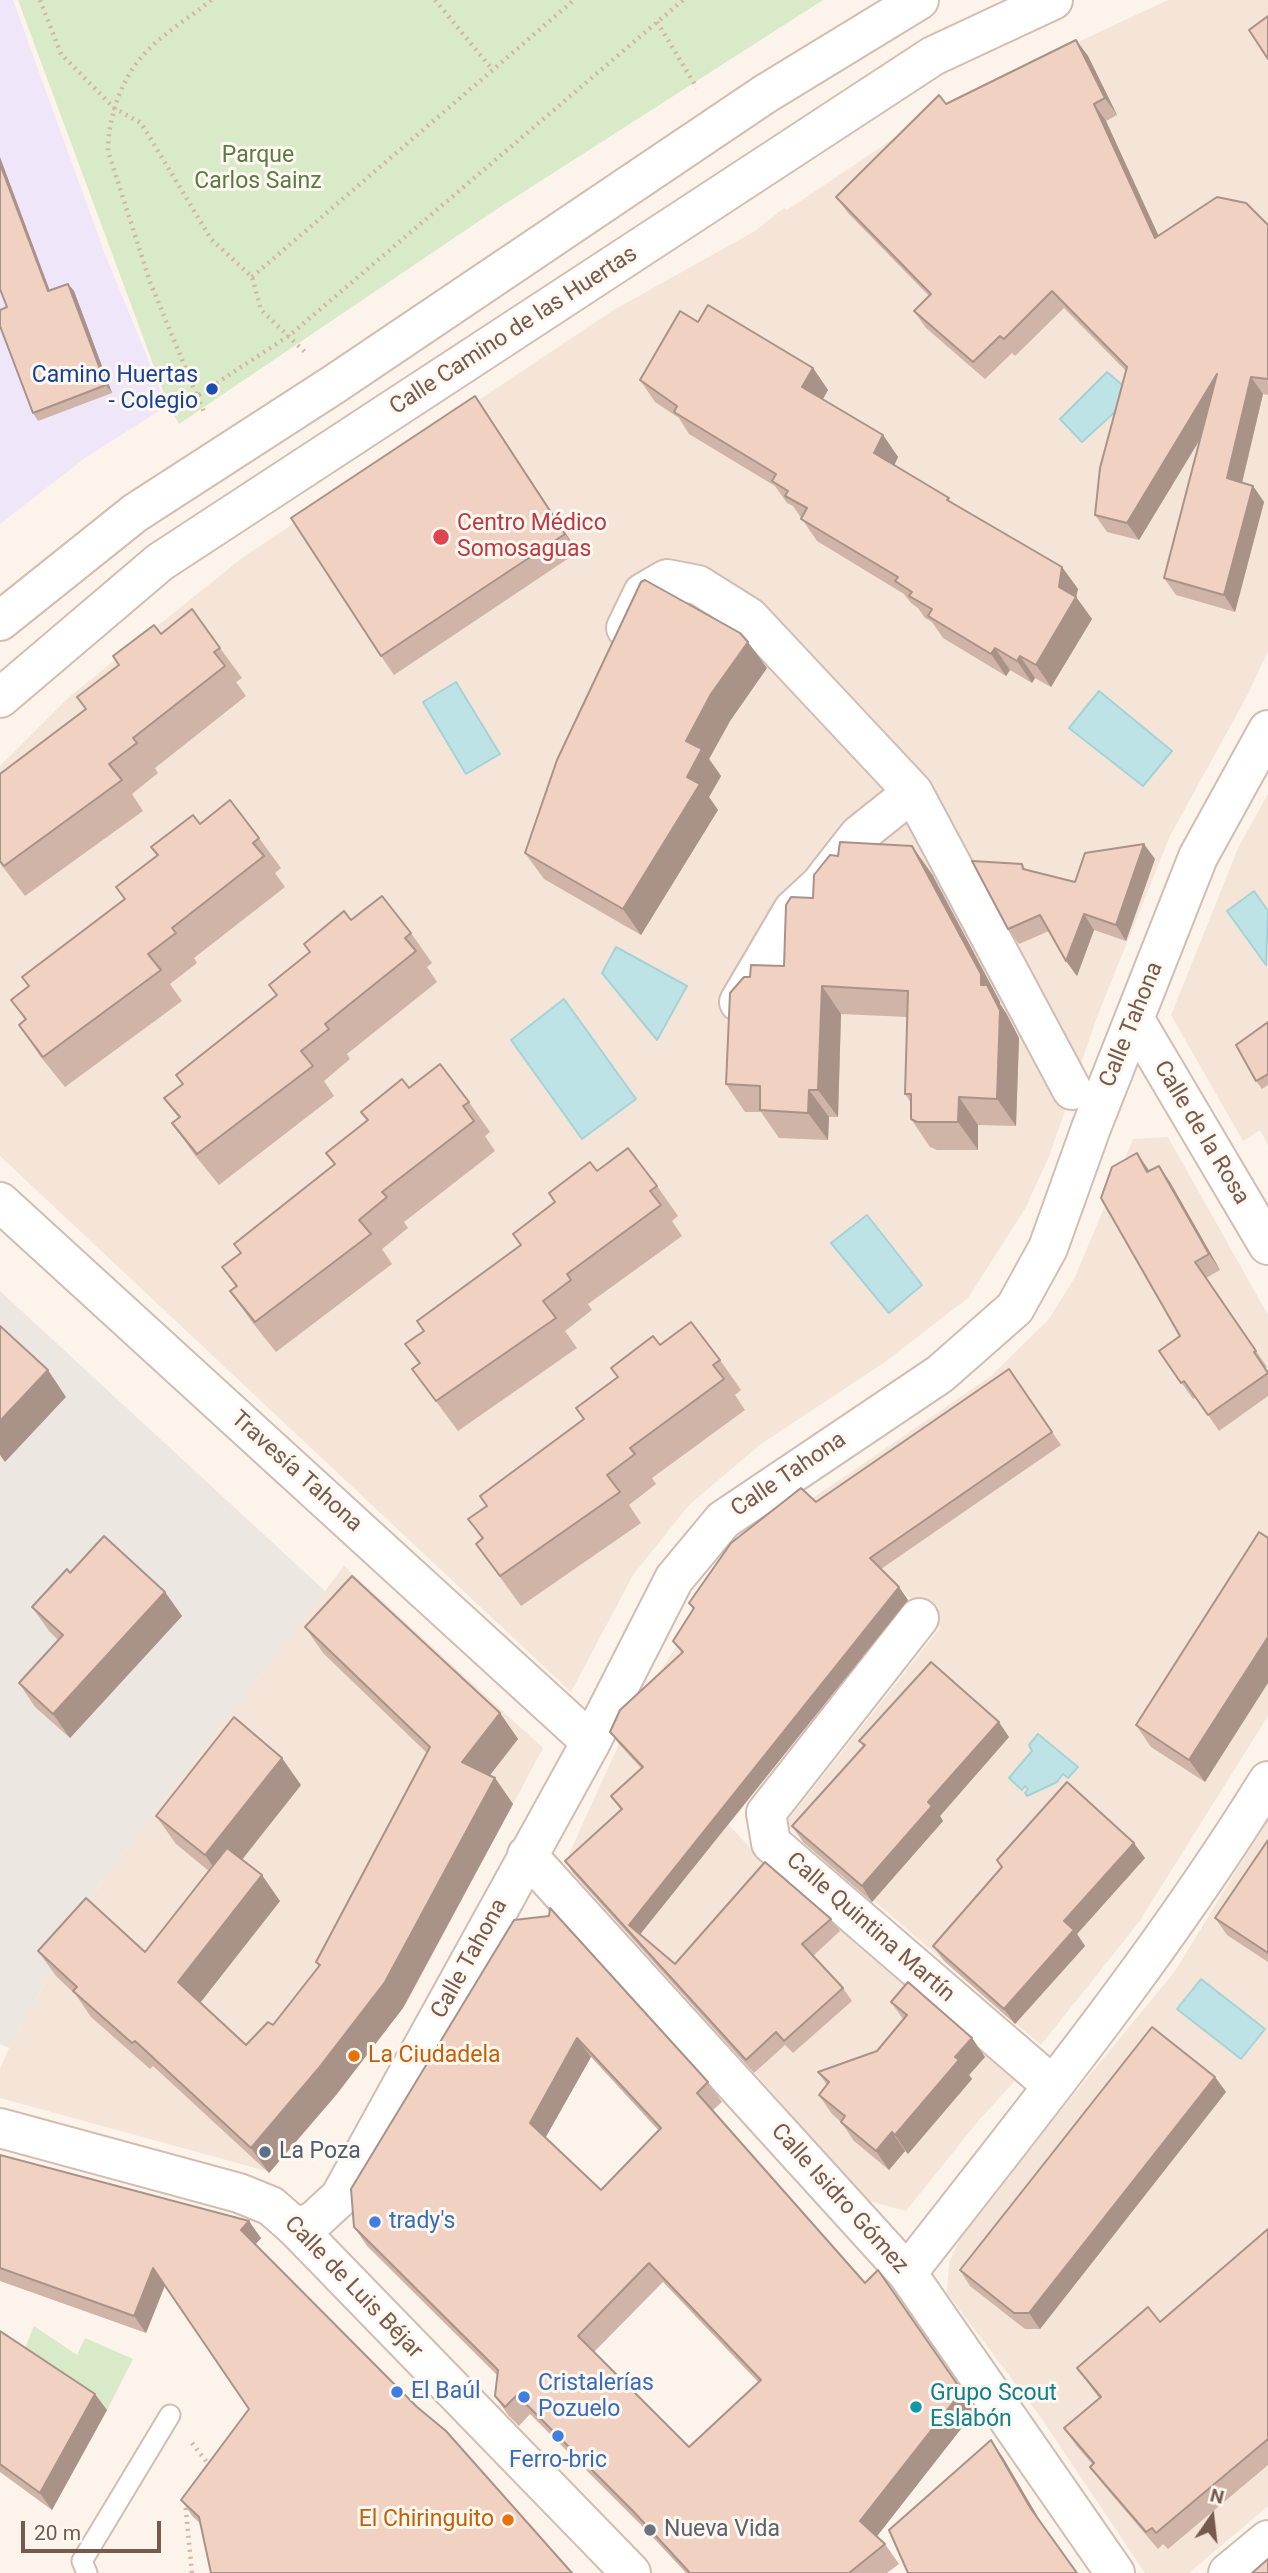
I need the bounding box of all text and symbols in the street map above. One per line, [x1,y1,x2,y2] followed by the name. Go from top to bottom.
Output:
[194,142,322,196] park label: Parque Carlos Sainz
[385,241,643,421] street label: Calle Camino de las Huertas
[32,362,198,416] place label: Camino Huertas - Colegio
[204,381,220,397] marker: Camino Huertas - Colegio
[457,510,607,564] place label: Centro Médico Somosaguas
[431,527,451,547] marker: Centro Médico Somosaguas
[1094,958,1170,1092] street label: Calle Tahona
[1147,1056,1255,1210] street label: Calle de la Rosa
[225,1406,367,1538] street label: Travesía Tahona
[726,1427,852,1523] street label: Calle Tahona
[780,1847,960,2009] street label: Calle Quintina Martín
[426,1894,514,2024] street label: Calle Tahona
[368,2042,501,2070] place label: La Ciudadela
[346,2048,362,2064] marker: La Ciudadela
[764,2118,914,2280] street label: Calle Isidro Gómez
[279,2138,361,2166] place label: La Poza
[257,2144,273,2160] marker: La Poza
[389,2208,455,2236] place label: trady's
[278,2211,428,2365] street label: Calle de Luis Béjar
[367,2214,383,2230] marker: trady's
[538,2370,654,2424] place label: Cristalerías Pozuelo
[411,2378,480,2406] place label: El Baúl
[930,2380,1057,2434] place label: Grupo Scout Eslabón
[389,2384,405,2400] marker: El Baúl
[516,2389,532,2405] marker: Cristalerías Pozuelo
[908,2399,924,2415] marker: Grupo Scout Eslabón
[550,2428,566,2444] marker: Ferro-bric
[509,2447,607,2475] place label: Ferro-bric
[1177,2482,1247,2552] north arrow
[1208,2483,1226,2509] text: N
[24,2506,164,2550] scale bar
[359,2506,494,2534] place label: El Chiringuito
[500,2512,516,2528] marker: El Chiringuito
[664,2516,780,2544] place label: Nueva Vida
[34,2521,81,2545] text: 20 m
[642,2522,658,2538] marker: Nueva Vida

